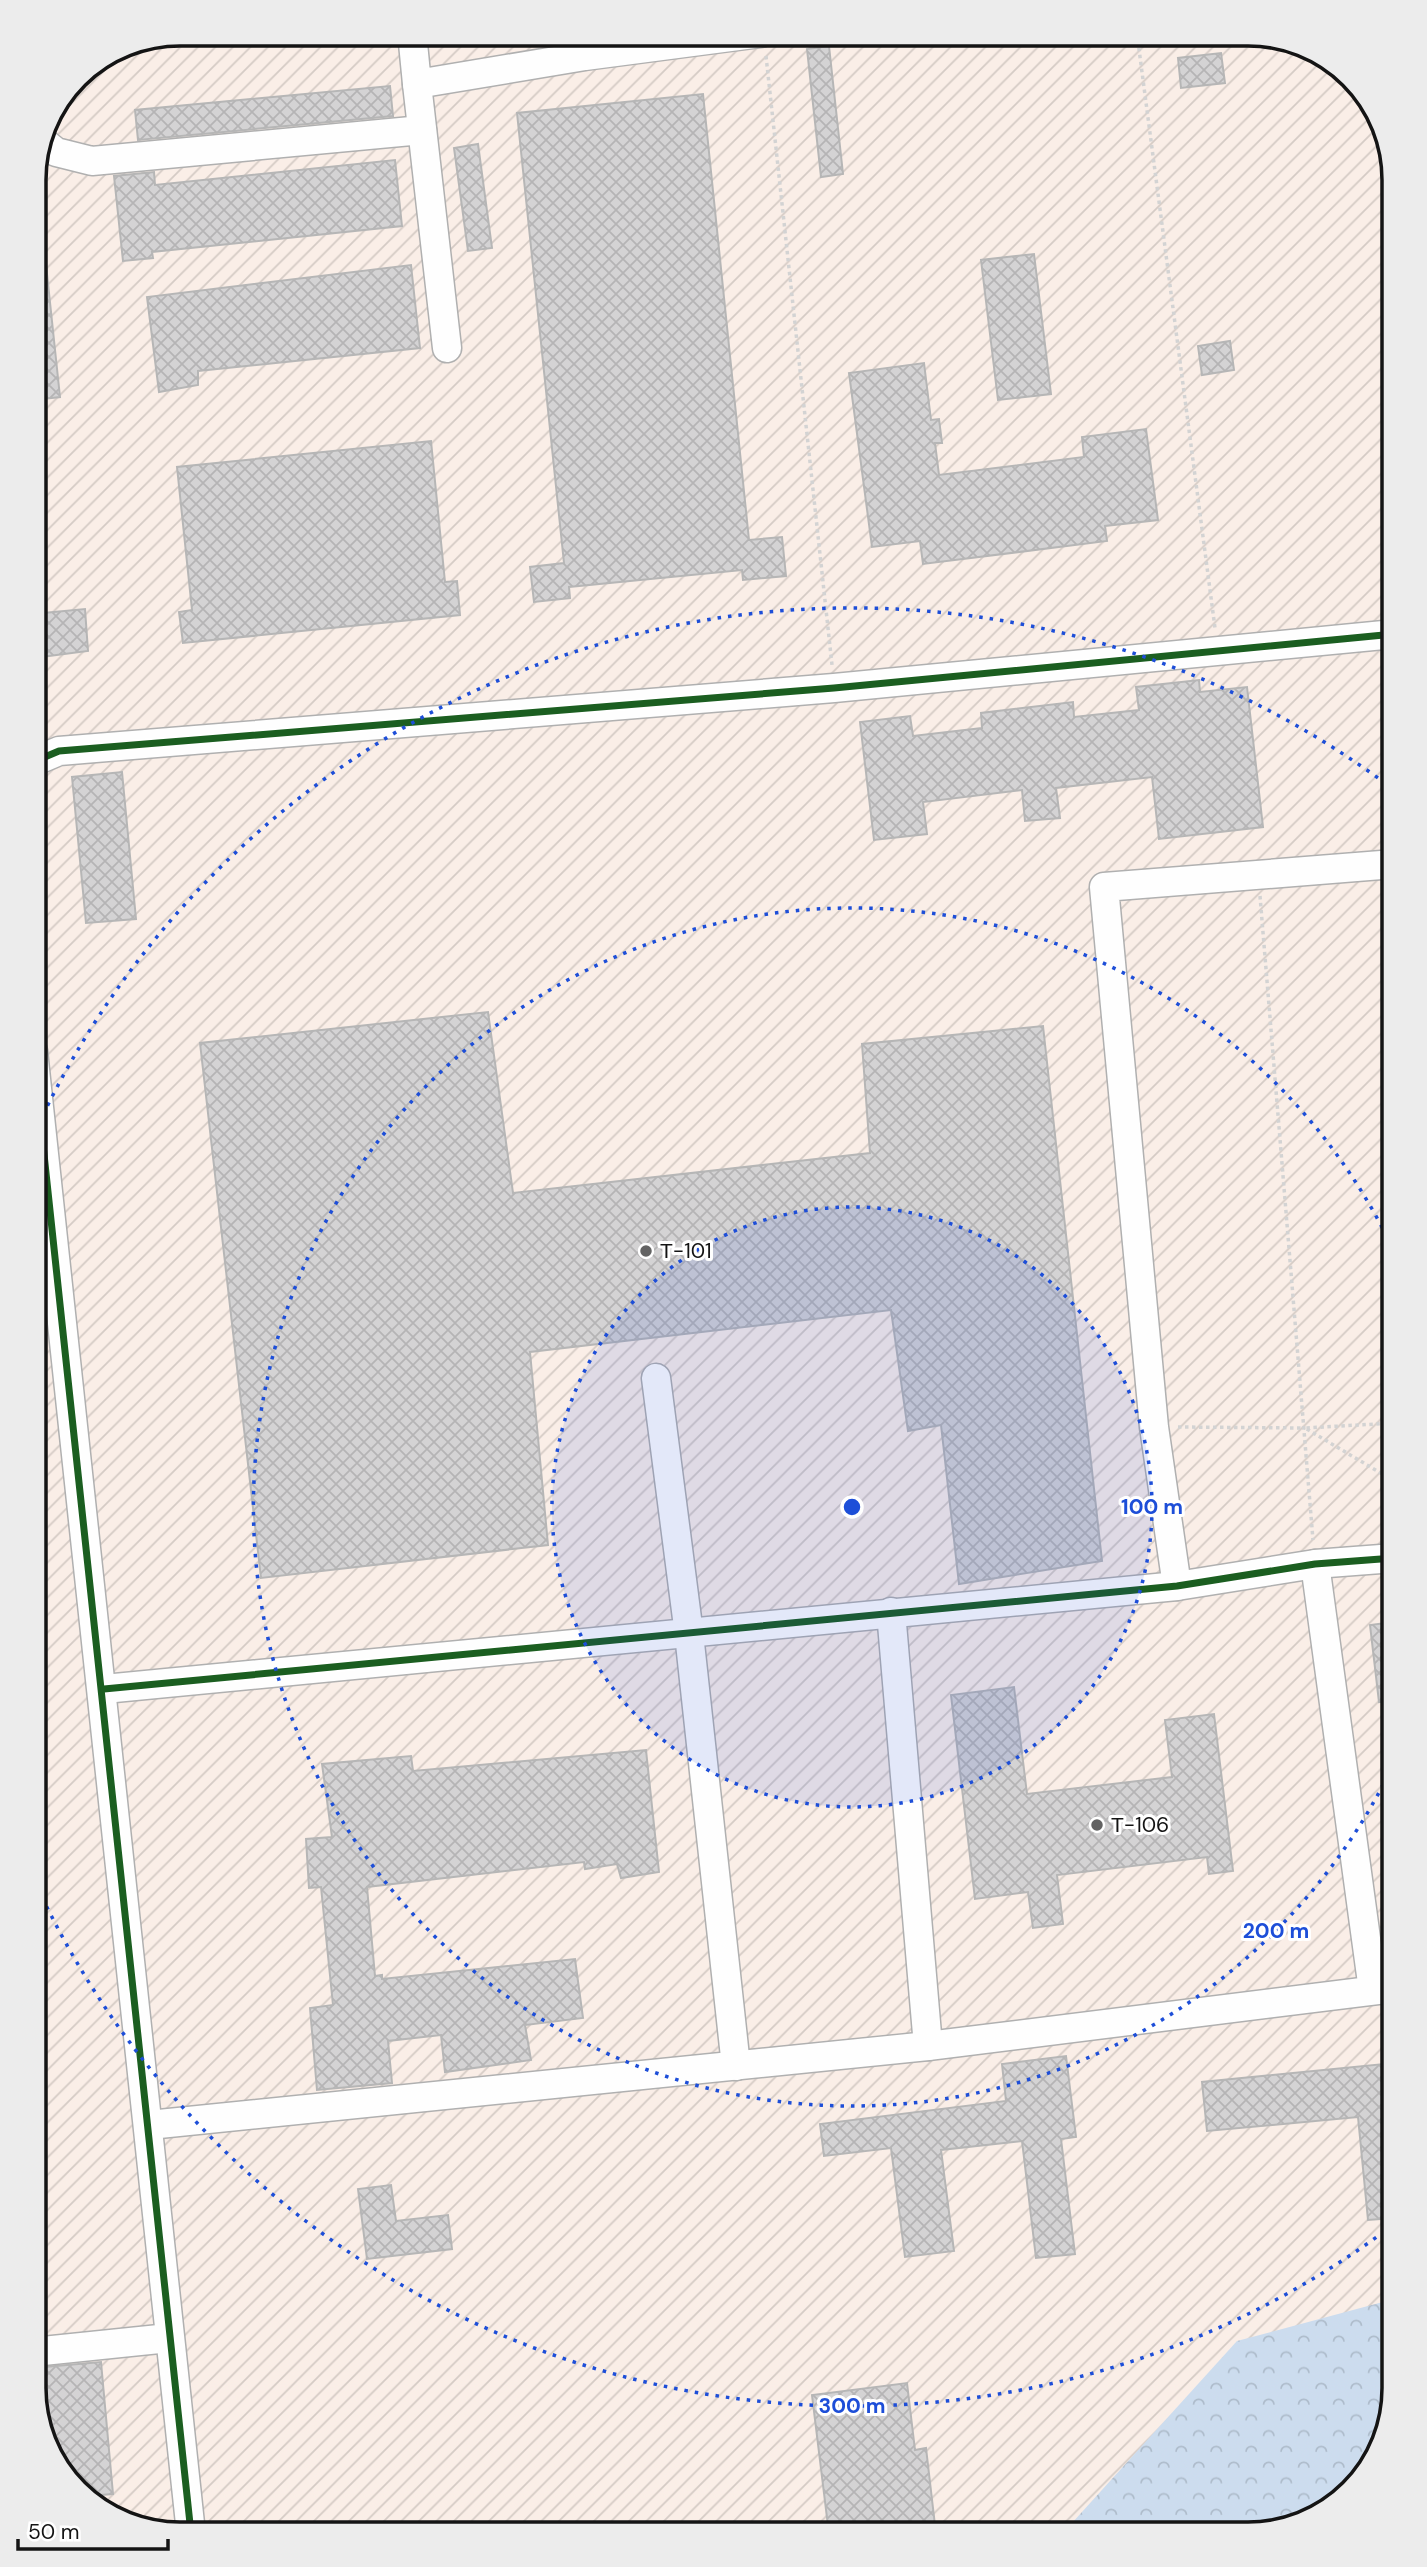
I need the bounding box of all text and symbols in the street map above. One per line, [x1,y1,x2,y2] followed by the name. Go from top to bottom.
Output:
[660,1237,712,1265] place label: Т-101
[638,1243,654,1259] marker: Т-101
[1121,1493,1183,1521] text: 100 m
[840,1495,864,1519] centre of rings
[1111,1811,1169,1839] place label: Т-106
[1089,1817,1105,1833] marker: Т-106
[1243,1917,1309,1945] text: 200 m
[819,2392,885,2420] text: 300 m
[18,2508,168,2552] scale bar
[28,2518,79,2546] text: 50 m

